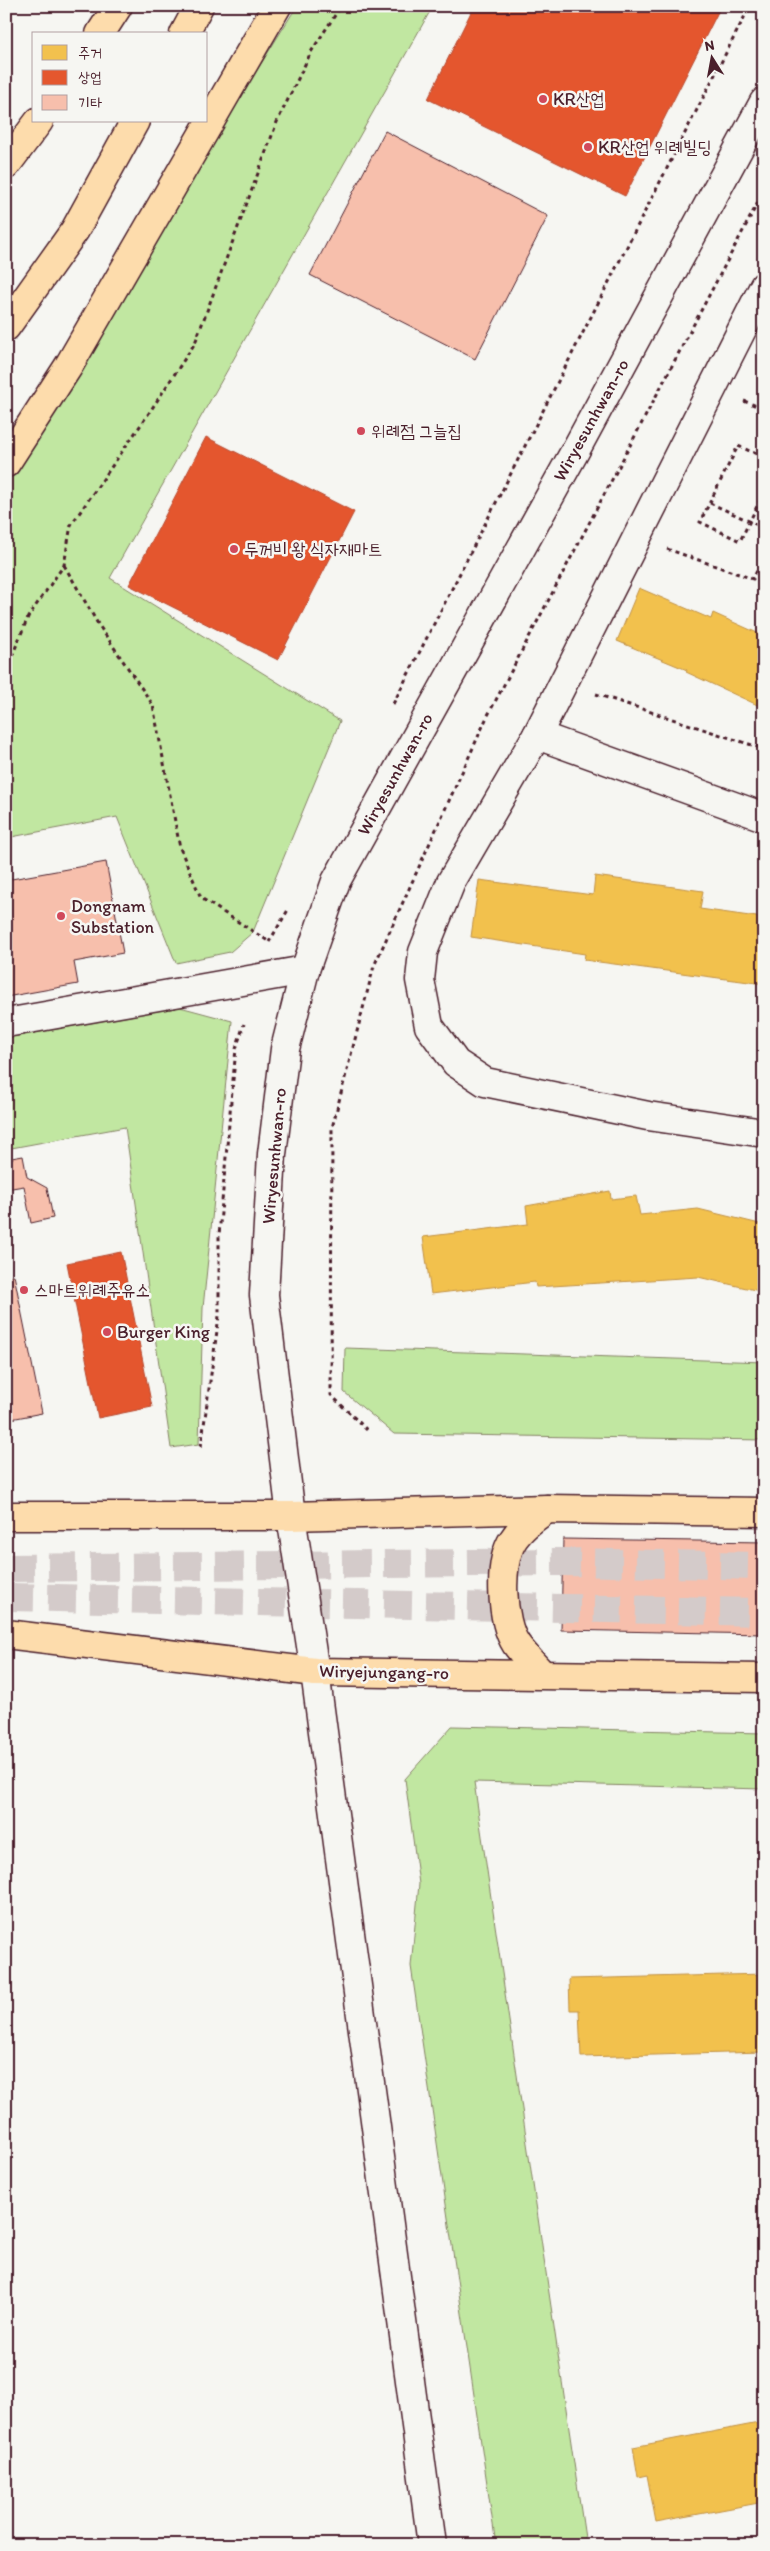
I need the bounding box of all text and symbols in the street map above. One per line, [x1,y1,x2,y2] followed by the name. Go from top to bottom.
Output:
[32,32,208,122] legend
[688,32,738,82] north arrow
[703,36,716,55] text: N
[78,44,102,62] text: 주거
[78,68,102,86] text: 상업
[553,88,605,110] place label: KR산업
[537,93,549,105] marker: KR산업
[78,94,102,112] text: 기타
[598,136,712,158] place label: KR산업 위례빌딩
[582,141,594,153] marker: KR산업 위례빌딩
[548,355,634,485] street label: Wiryesunhwan-ro
[371,420,462,442] place label: 위례점 그늘집
[355,425,367,437] marker: 위례점 그늘집
[244,538,382,560] place label: 두꺼비 왕 식자재마트
[228,543,240,555] marker: 두꺼비 왕 식자재마트
[352,709,438,839] street label: Wiryesunhwan-ro
[71,895,155,938] place label: Dongnam Substation
[55,910,67,922] marker: Dongnam Substation
[257,1087,291,1225] street label: Wiryesunhwan-ro
[34,1279,150,1301] place label: 스마트위례주유소
[18,1284,30,1296] marker: 스마트위례주유소
[117,1321,211,1343] place label: Burger King
[101,1326,113,1338] marker: Burger King
[319,1660,449,1684] street label: Wiryejungang-ro

